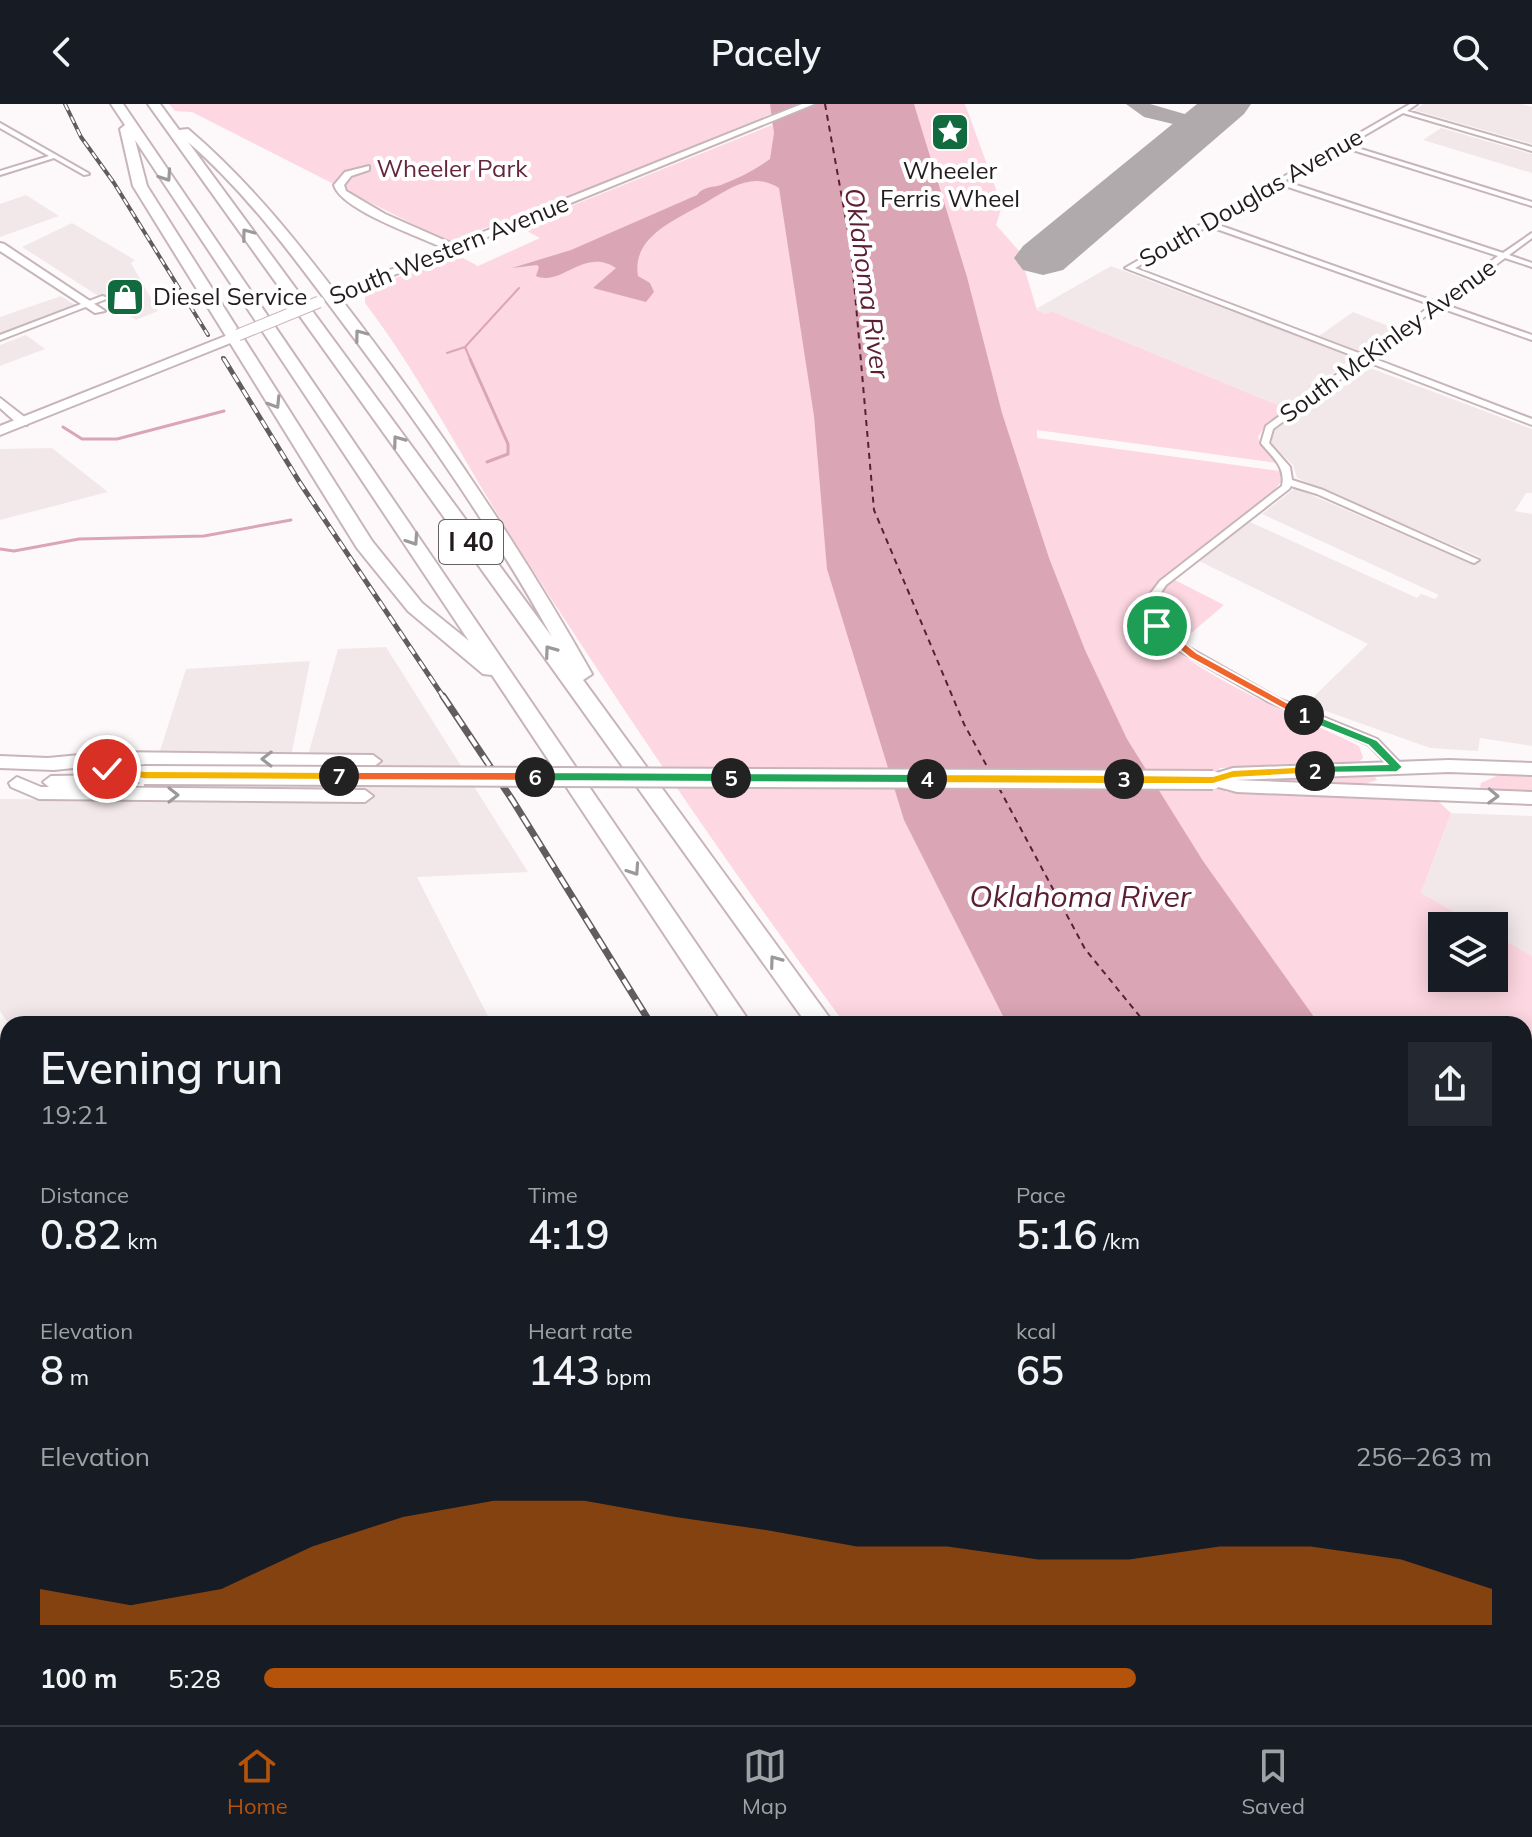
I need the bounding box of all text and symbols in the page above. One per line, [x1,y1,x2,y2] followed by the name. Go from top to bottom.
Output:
[40,30,84,74] icon: back
[711,30,821,75] text: Pacely
[1448,30,1492,74] icon: search
[929,111,971,153] place icon: Wheeler Ferris Wheel
[1133,121,1368,273] street label: South Douglas Avenue
[376,153,528,183] park label: Wheeler Park
[880,155,1020,213] place label: Wheeler Ferris Wheel
[156,167,171,182] one-way arrow
[838,186,897,382] water label: Oklahoma River
[325,187,573,311] street label: South Western Avenue
[242,228,257,243] one-way arrow
[1273,252,1501,429] street label: South McKinley Avenue
[104,276,146,318] shop icon: Diesel Service
[153,281,307,311] place label: Diesel Service
[355,329,369,343] one-way arrow
[265,394,280,409] one-way arrow
[393,435,408,449] one-way arrow
[439,520,503,564] road number: I 40
[403,531,418,545] one-way arrow
[1123,592,1191,660] pin
[1135,604,1179,648] icon: arrive
[546,646,560,660] one-way arrow
[1284,695,1324,735] pin: 1
[1297,701,1311,729] text: 1
[73,735,141,803] pin
[85,747,129,791] icon: check
[260,750,273,768] one-way arrow
[1295,751,1335,791] pin: 2
[319,756,359,796] pin: 7
[515,757,555,797] pin: 6
[1308,757,1322,785] text: 2
[711,758,751,798] pin: 5
[907,759,947,799] pin: 4
[1104,759,1144,799] pin: 3
[332,762,346,790] text: 7
[528,763,542,791] text: 6
[724,764,738,792] text: 5
[920,765,934,793] text: 4
[1117,765,1131,793] text: 3
[167,786,180,804] one-way arrow
[1487,788,1500,805] one-way arrow
[624,862,639,876] one-way arrow
[969,877,1192,915] water label: Oklahoma River
[1428,912,1508,992] map controls
[1428,912,1508,992] button: layers
[770,955,784,970] one-way arrow
[40,1040,283,1095] text: Evening run
[1408,1042,1492,1126] button: share
[40,1098,108,1131] text: 19:21
[40,1181,129,1209] text: Distance
[528,1181,578,1209] text: Time
[1016,1181,1066,1209] text: Pace
[40,1209,121,1259] text: 0.82
[528,1209,609,1259] text: 4:19
[1016,1209,1097,1259] text: 5:16
[121,1227,158,1255] text: km
[1097,1227,1140,1255] text: /km
[40,1317,133,1345] text: Elevation
[528,1317,633,1345] text: Heart rate
[1016,1317,1056,1345] text: kcal
[40,1345,64,1395] text: 8
[528,1345,600,1395] text: 143
[1016,1345,1064,1395] text: 65
[64,1363,89,1391] text: m
[600,1363,651,1391] text: bpm
[40,1440,150,1473] text: Elevation
[1356,1440,1492,1473] text: 256–263 m
[40,1662,117,1695] text: 100 m
[168,1662,221,1695] text: 5:28
[227,1744,288,1820] tab: Home
[742,1744,787,1820] tab: Map
[1241,1744,1305,1820] tab: Saved

